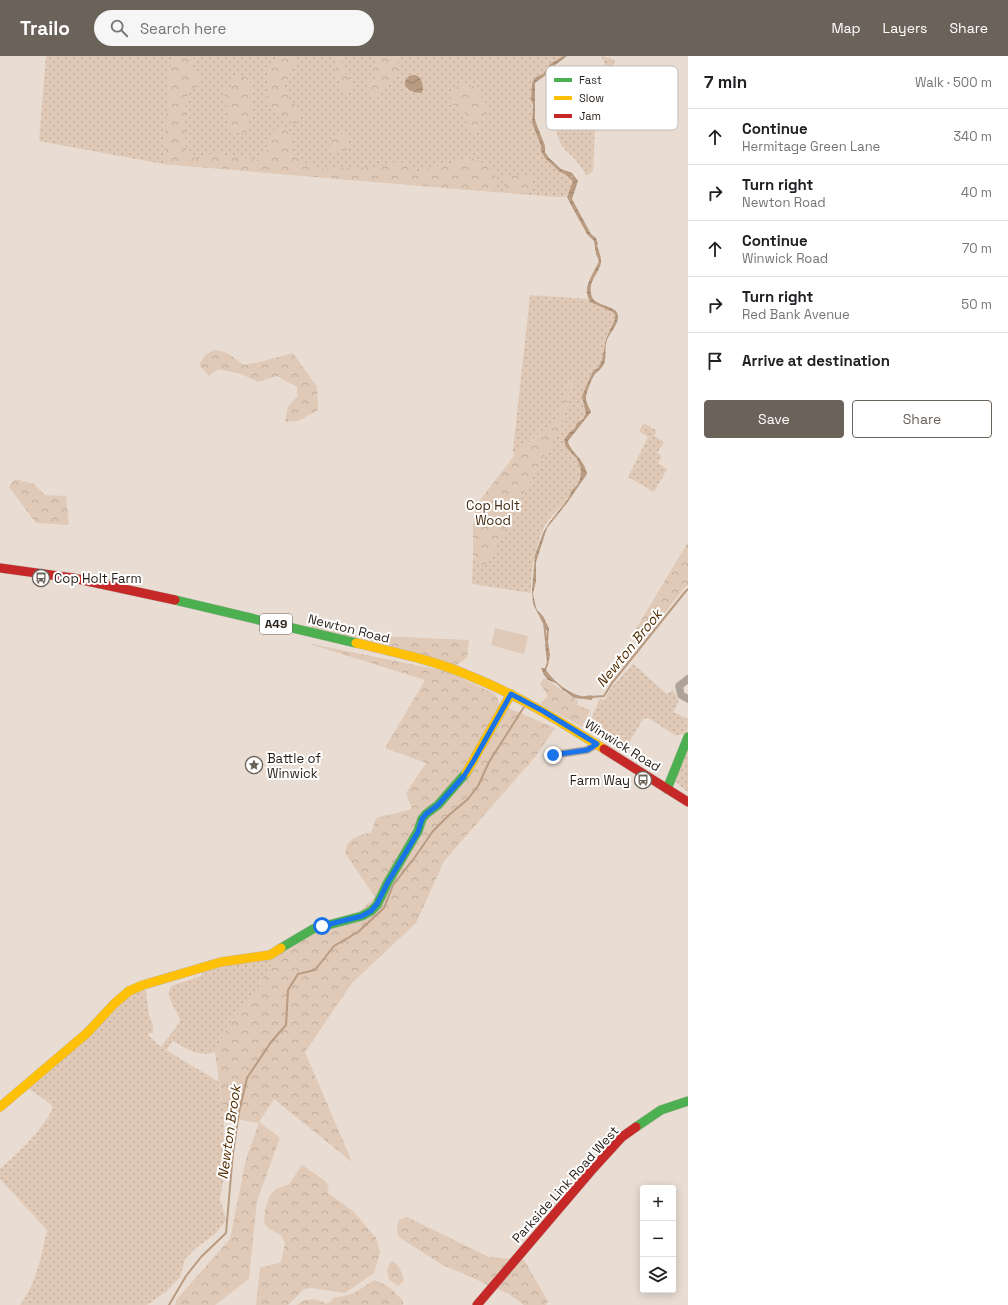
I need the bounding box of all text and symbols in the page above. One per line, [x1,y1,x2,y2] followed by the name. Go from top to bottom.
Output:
[94,10,374,46] search box
[20,16,70,41] text: Trailo
[108,17,130,39] icon: search
[140,19,226,38] text: Search here
[831,19,861,37] text: Map
[883,19,927,37] text: Layers
[949,19,988,37] text: Share
[546,66,678,130] legend
[704,71,747,93] text: 7 min
[579,73,602,87] text: Fast
[915,74,992,91] text: Walk · 500 m
[579,91,604,105] text: Slow
[579,109,601,123] text: Jam
[742,119,808,138] text: Continue
[704,126,726,148] icon: ahead
[953,128,992,145] text: 340 m
[742,138,880,155] text: Hermitage Green Lane
[742,175,813,194] text: Turn right
[704,182,726,204] icon: right
[961,184,992,201] text: 40 m
[742,194,826,211] text: Newton Road
[742,231,808,250] text: Continue
[704,238,726,260] icon: ahead
[962,240,992,257] text: 70 m
[742,250,828,267] text: Winwick Road
[742,287,813,306] text: Turn right
[704,294,726,316] icon: right
[961,296,992,313] text: 50 m
[742,306,850,323] text: Red Bank Avenue
[704,350,726,372] icon: arrive
[742,351,890,370] text: Arrive at destination
[704,400,844,438] button: Save
[852,400,992,438] button: Share
[466,497,520,529] park label: Cop Holt Wood
[31,568,51,588] bus stop icon: Cop Holt Farm
[54,570,142,587] place label: Cop Holt Farm
[592,604,667,690] water label: Newton Brook
[306,610,392,647] street label: Newton Road
[260,614,292,634] road number: A49
[582,715,664,775] street label: Winwick Road
[544,746,562,764] route end
[267,750,321,782] place label: Battle of Winwick
[244,755,264,775] place icon: Battle of Winwick
[633,770,653,790] bus stop icon: Farm Way
[570,772,630,789] place label: Farm Way
[313,917,331,935] route start
[213,1082,245,1180] water label: Newton Brook
[508,1122,622,1246] street label: Parkside Link Road West
[640,1185,676,1293] map controls
[640,1185,676,1221] button: +
[640,1221,676,1257] button: −
[640,1257,676,1293] button: layers

